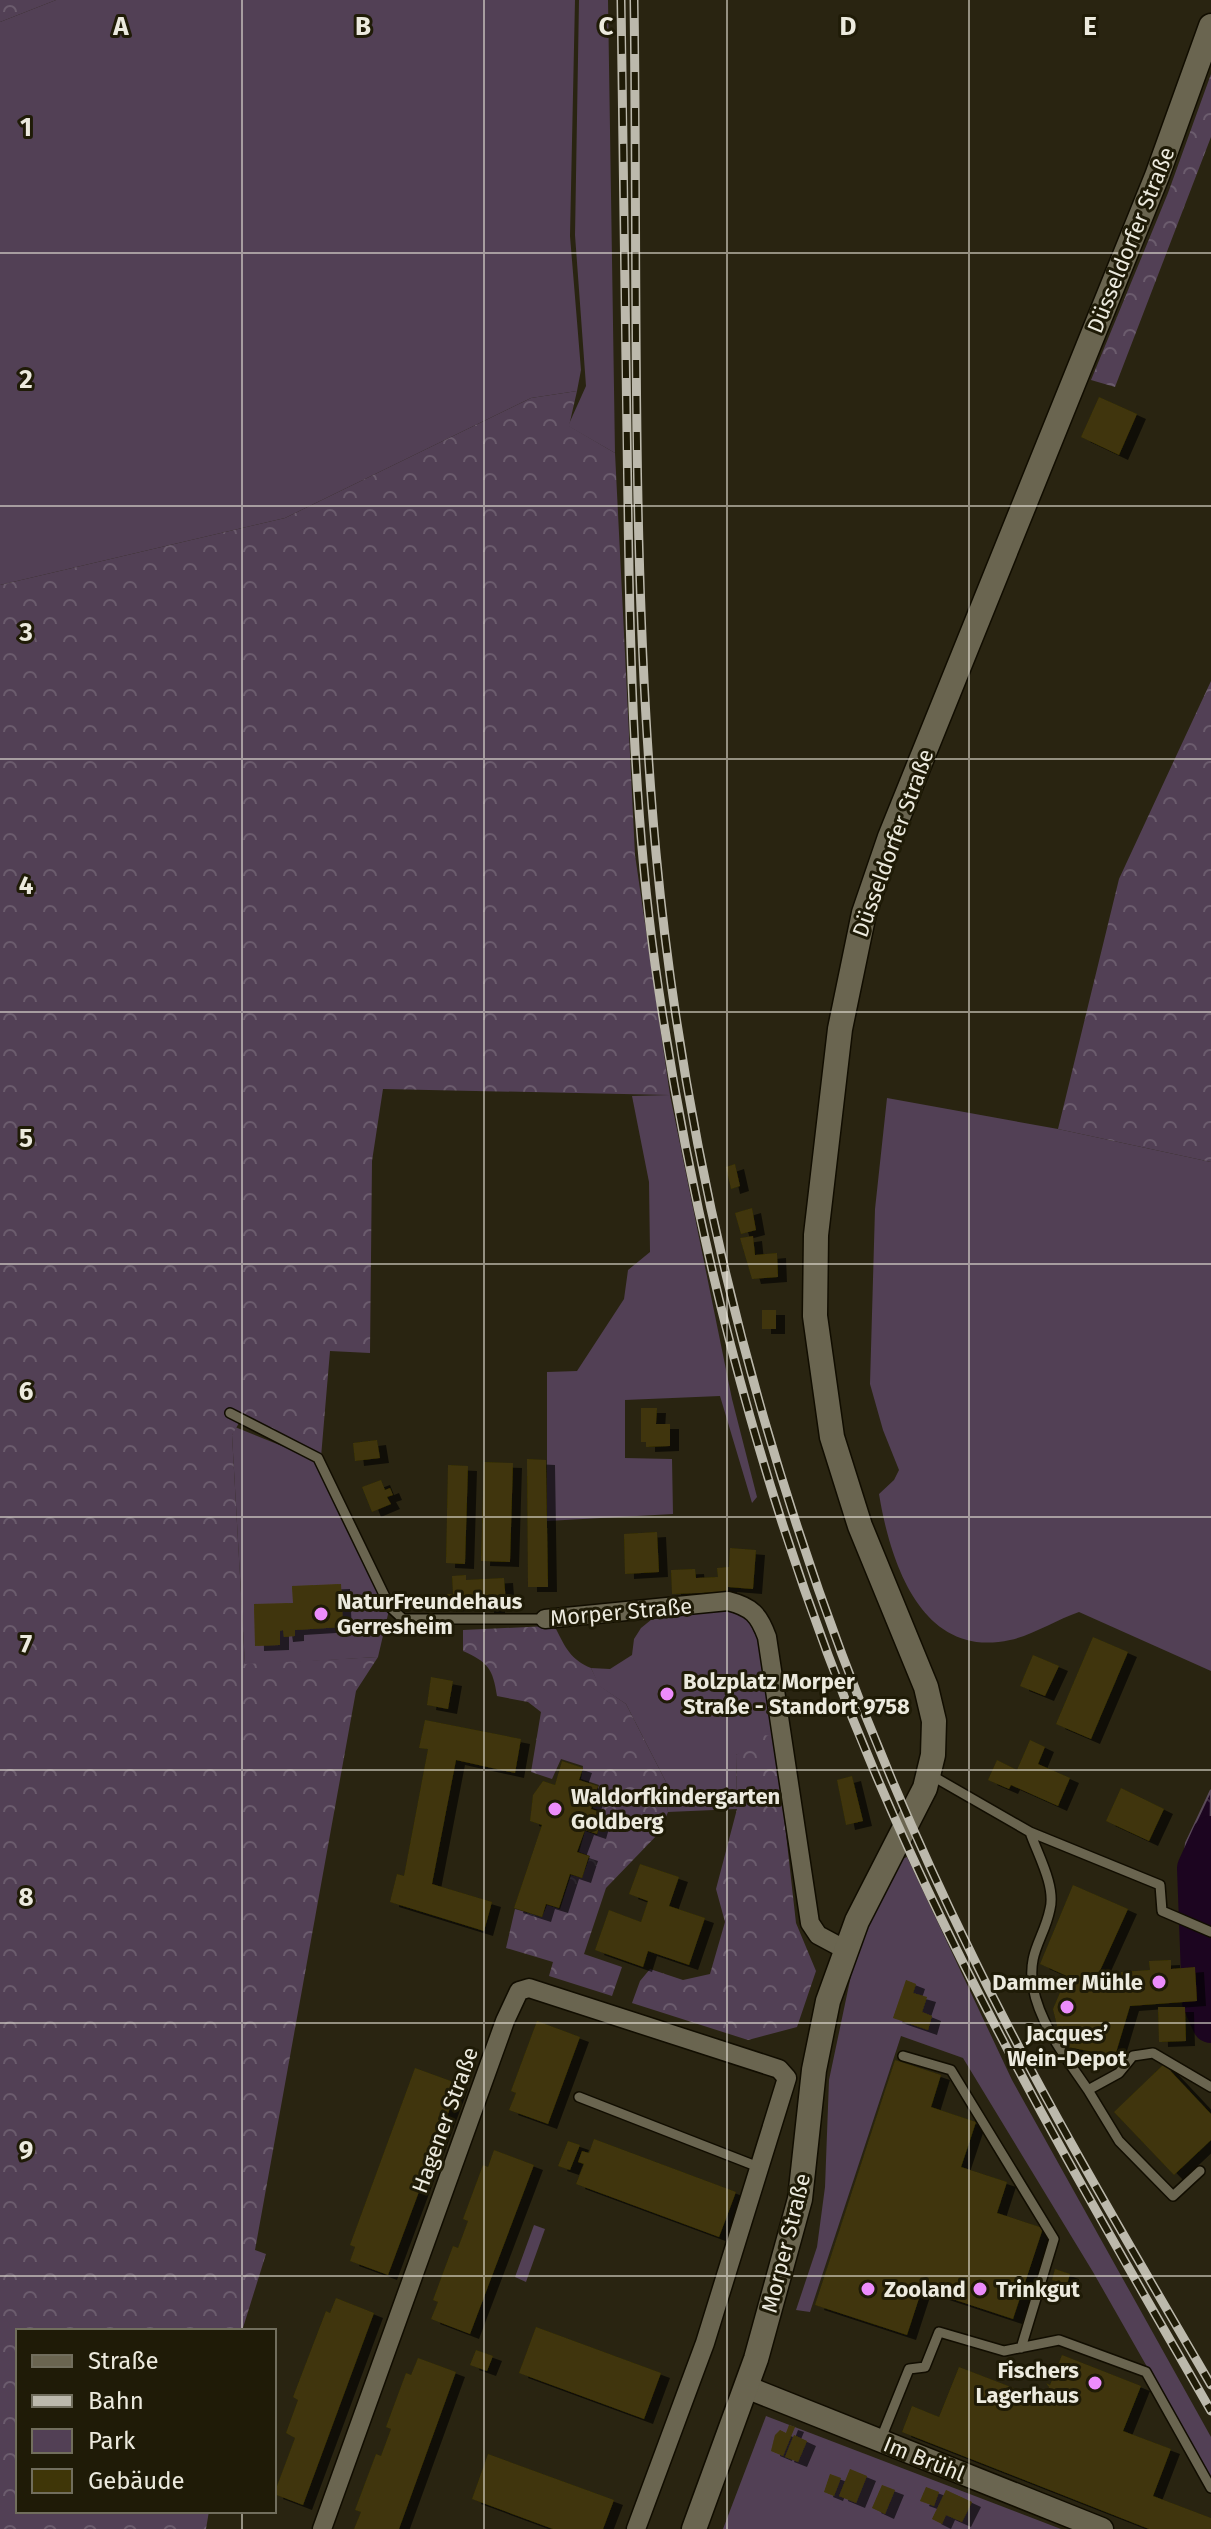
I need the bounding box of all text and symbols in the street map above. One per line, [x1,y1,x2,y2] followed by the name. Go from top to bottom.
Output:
[112,11,129,42] text: A
[355,11,371,42] text: B
[599,11,614,42] text: C
[840,11,857,42] text: D
[1083,11,1097,42] text: E
[20,112,32,143] text: 1
[1081,143,1181,337] street label: Düsseldorfer Straße
[19,364,33,395] text: 2
[18,617,33,648] text: 3
[846,745,940,941] street label: Düsseldorfer Straße
[19,870,34,901] text: 4
[19,1123,33,1154] text: 5
[19,1376,34,1407] text: 6
[337,1588,523,1640] place label: NaturFreundehaus Gerresheim
[549,1592,693,1632] street label: Morper Straße
[312,1605,330,1623] marker: NaturFreundehaus Gerresheim
[20,1629,32,1660] text: 7
[683,1668,910,1720] place label: Bolzplatz Morper Straße - Standort 9758
[658,1685,676,1703] marker: Bolzplatz Morper Straße - Standort 9758
[571,1783,780,1835] place label: Waldorfkindergarten Goldberg
[546,1800,564,1818] marker: Waldorfkindergarten Goldberg
[18,1882,34,1913] text: 8
[992,1969,1143,1996] place label: Dammer Mühle
[1150,1973,1168,1991] marker: Dammer Mühle
[1058,1998,1076,2016] marker: Jacques’ Wein-Depot
[1007,2020,1127,2072] place label: Jacques’ Wein-Depot
[406,2043,484,2197] street label: Hagener Straße
[19,2135,33,2166] text: 9
[756,2171,816,2315] street label: Morper Straße
[884,2276,966,2303] place label: Zooland
[996,2276,1080,2303] place label: Trinkgut
[859,2280,877,2298] marker: Zooland
[971,2280,989,2298] marker: Trinkgut
[16,2329,276,2513] legend
[88,2347,159,2375] text: Straße
[976,2357,1079,2409] place label: Fischers Lagerhaus
[1086,2374,1104,2392] marker: Fischers Lagerhaus
[88,2387,144,2415] text: Bahn
[88,2427,136,2455] text: Park
[879,2431,969,2487] street label: Im Brühl
[88,2467,185,2495] text: Gebäude

